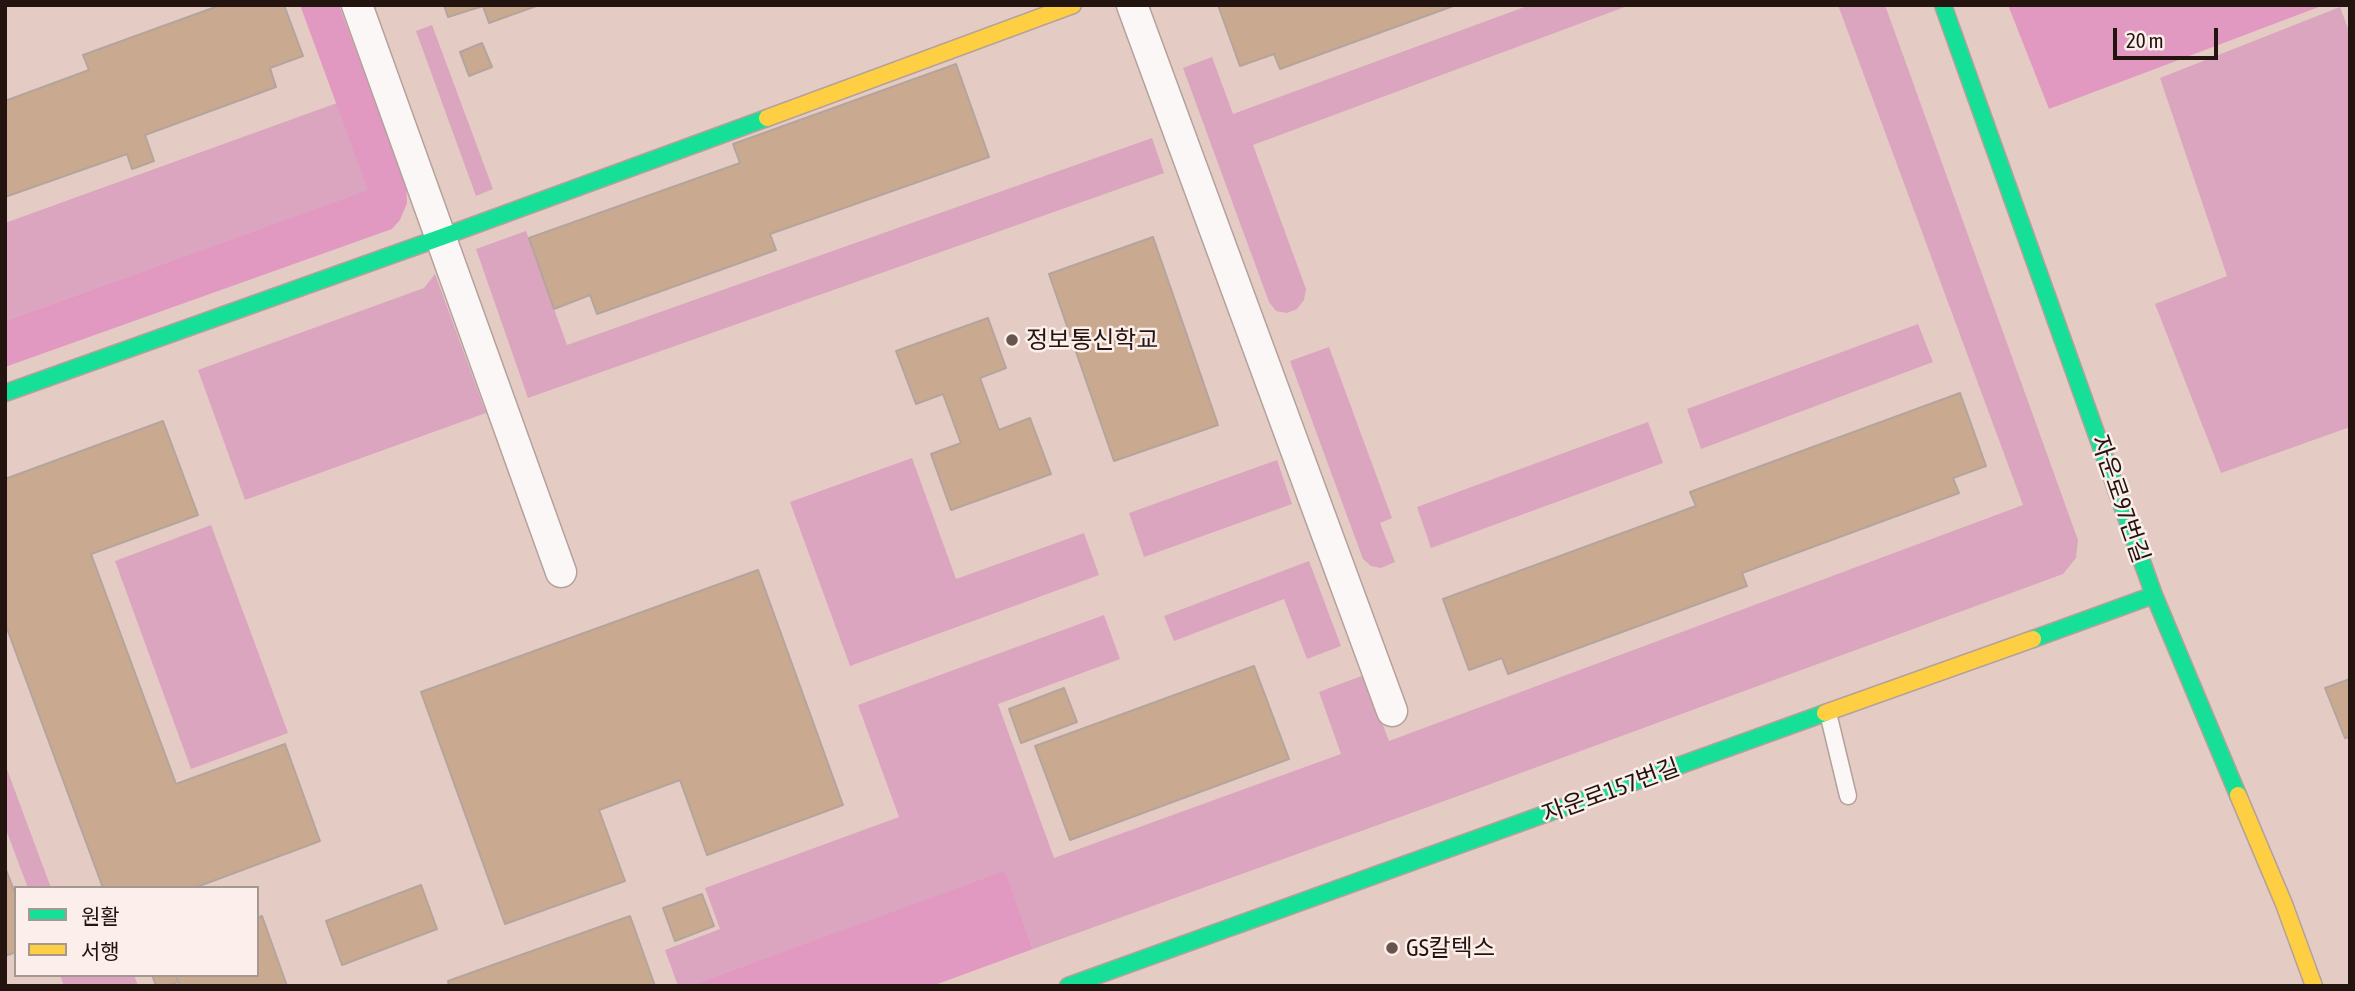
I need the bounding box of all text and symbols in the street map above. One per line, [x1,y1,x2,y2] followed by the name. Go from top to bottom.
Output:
[2117,14,2222,58] scale bar
[2126,28,2164,52] text: 20 m
[1026,326,1158,354] place label: 정보통신학교
[1004,332,1020,348] marker: 정보통신학교
[2085,431,2155,567] street label: 자운로97번길
[1538,753,1684,829] street label: 자운로157번길
[14,886,259,977] legend
[81,904,120,928] text: 원활
[1406,934,1495,962] place label: GS칼텍스
[81,939,120,963] text: 서행
[1384,940,1400,956] marker: GS칼텍스

